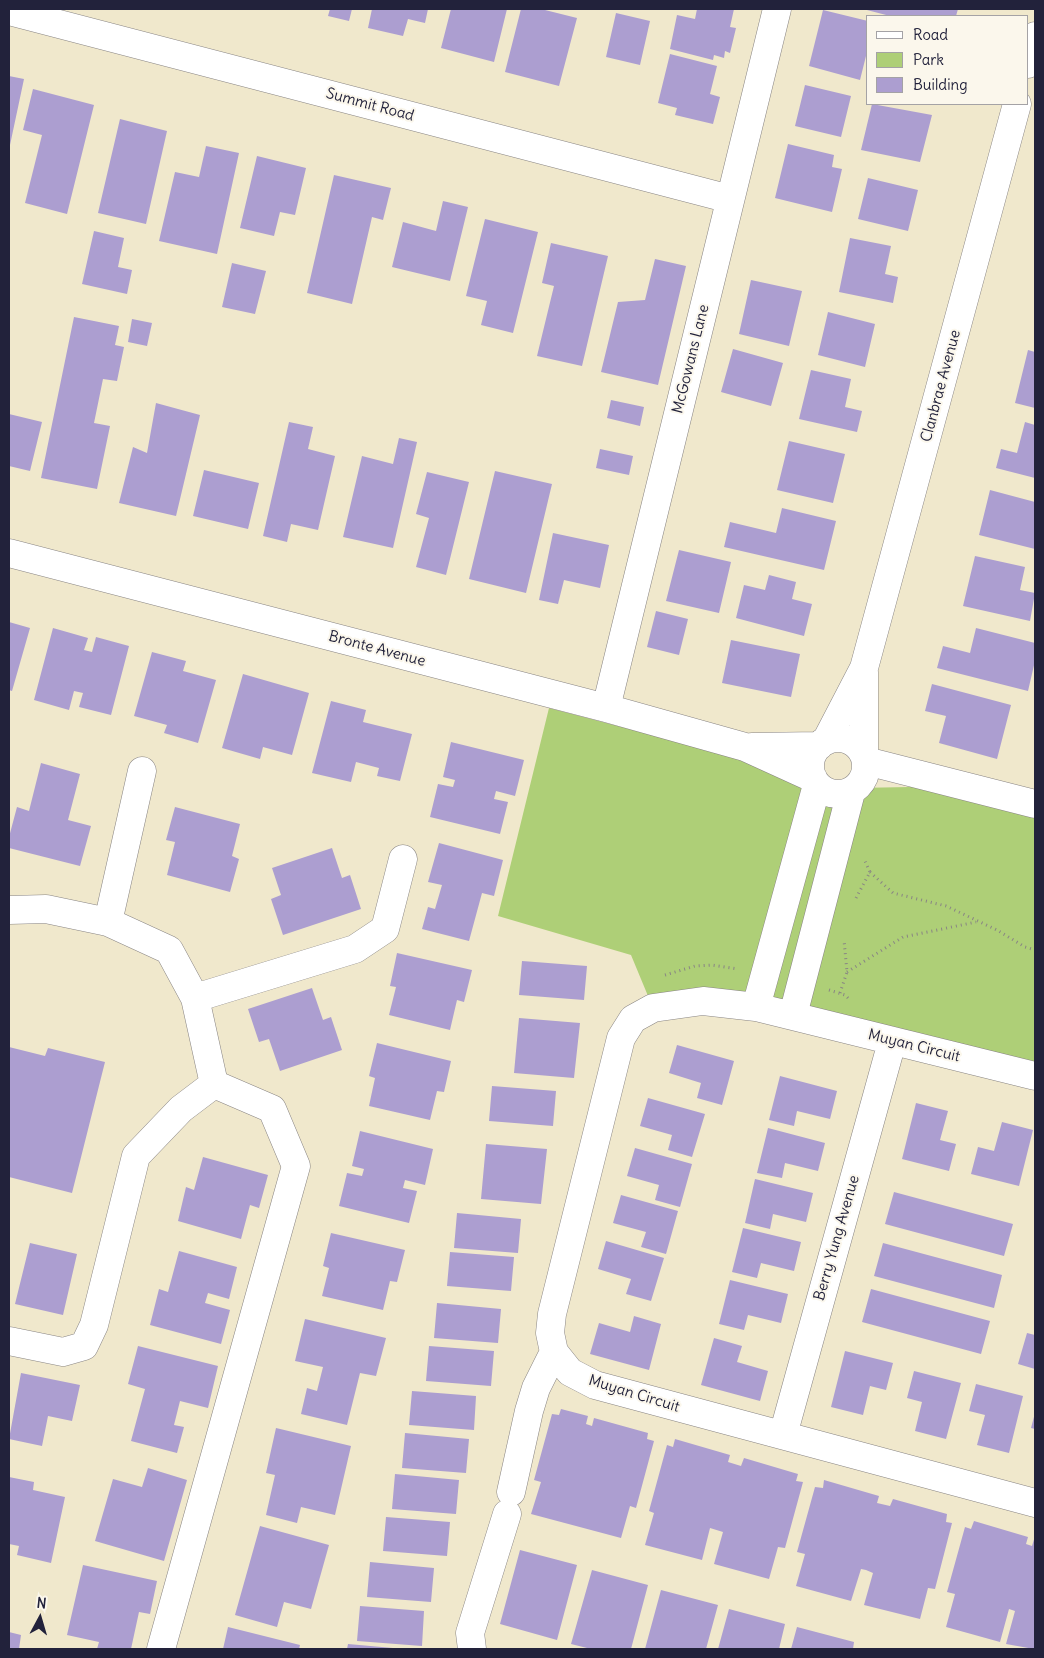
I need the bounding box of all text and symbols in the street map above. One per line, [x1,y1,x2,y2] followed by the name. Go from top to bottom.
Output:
[866,15,1029,105] legend
[913,25,948,44] text: Road
[913,50,944,69] text: Park
[913,75,968,94] text: Building
[324,85,416,125] street label: Summit Road
[669,303,713,415] street label: McGowans Lane
[917,328,965,444] street label: Clanbrae Avenue
[327,627,427,671] street label: Bronte Avenue
[866,1026,962,1066] street label: Muyan Circuit
[811,1173,863,1303] street label: Berry Yung Avenue
[586,1372,682,1416] street label: Muyan Circuit
[15,1593,65,1643] north arrow
[36,1594,47,1613] text: N

